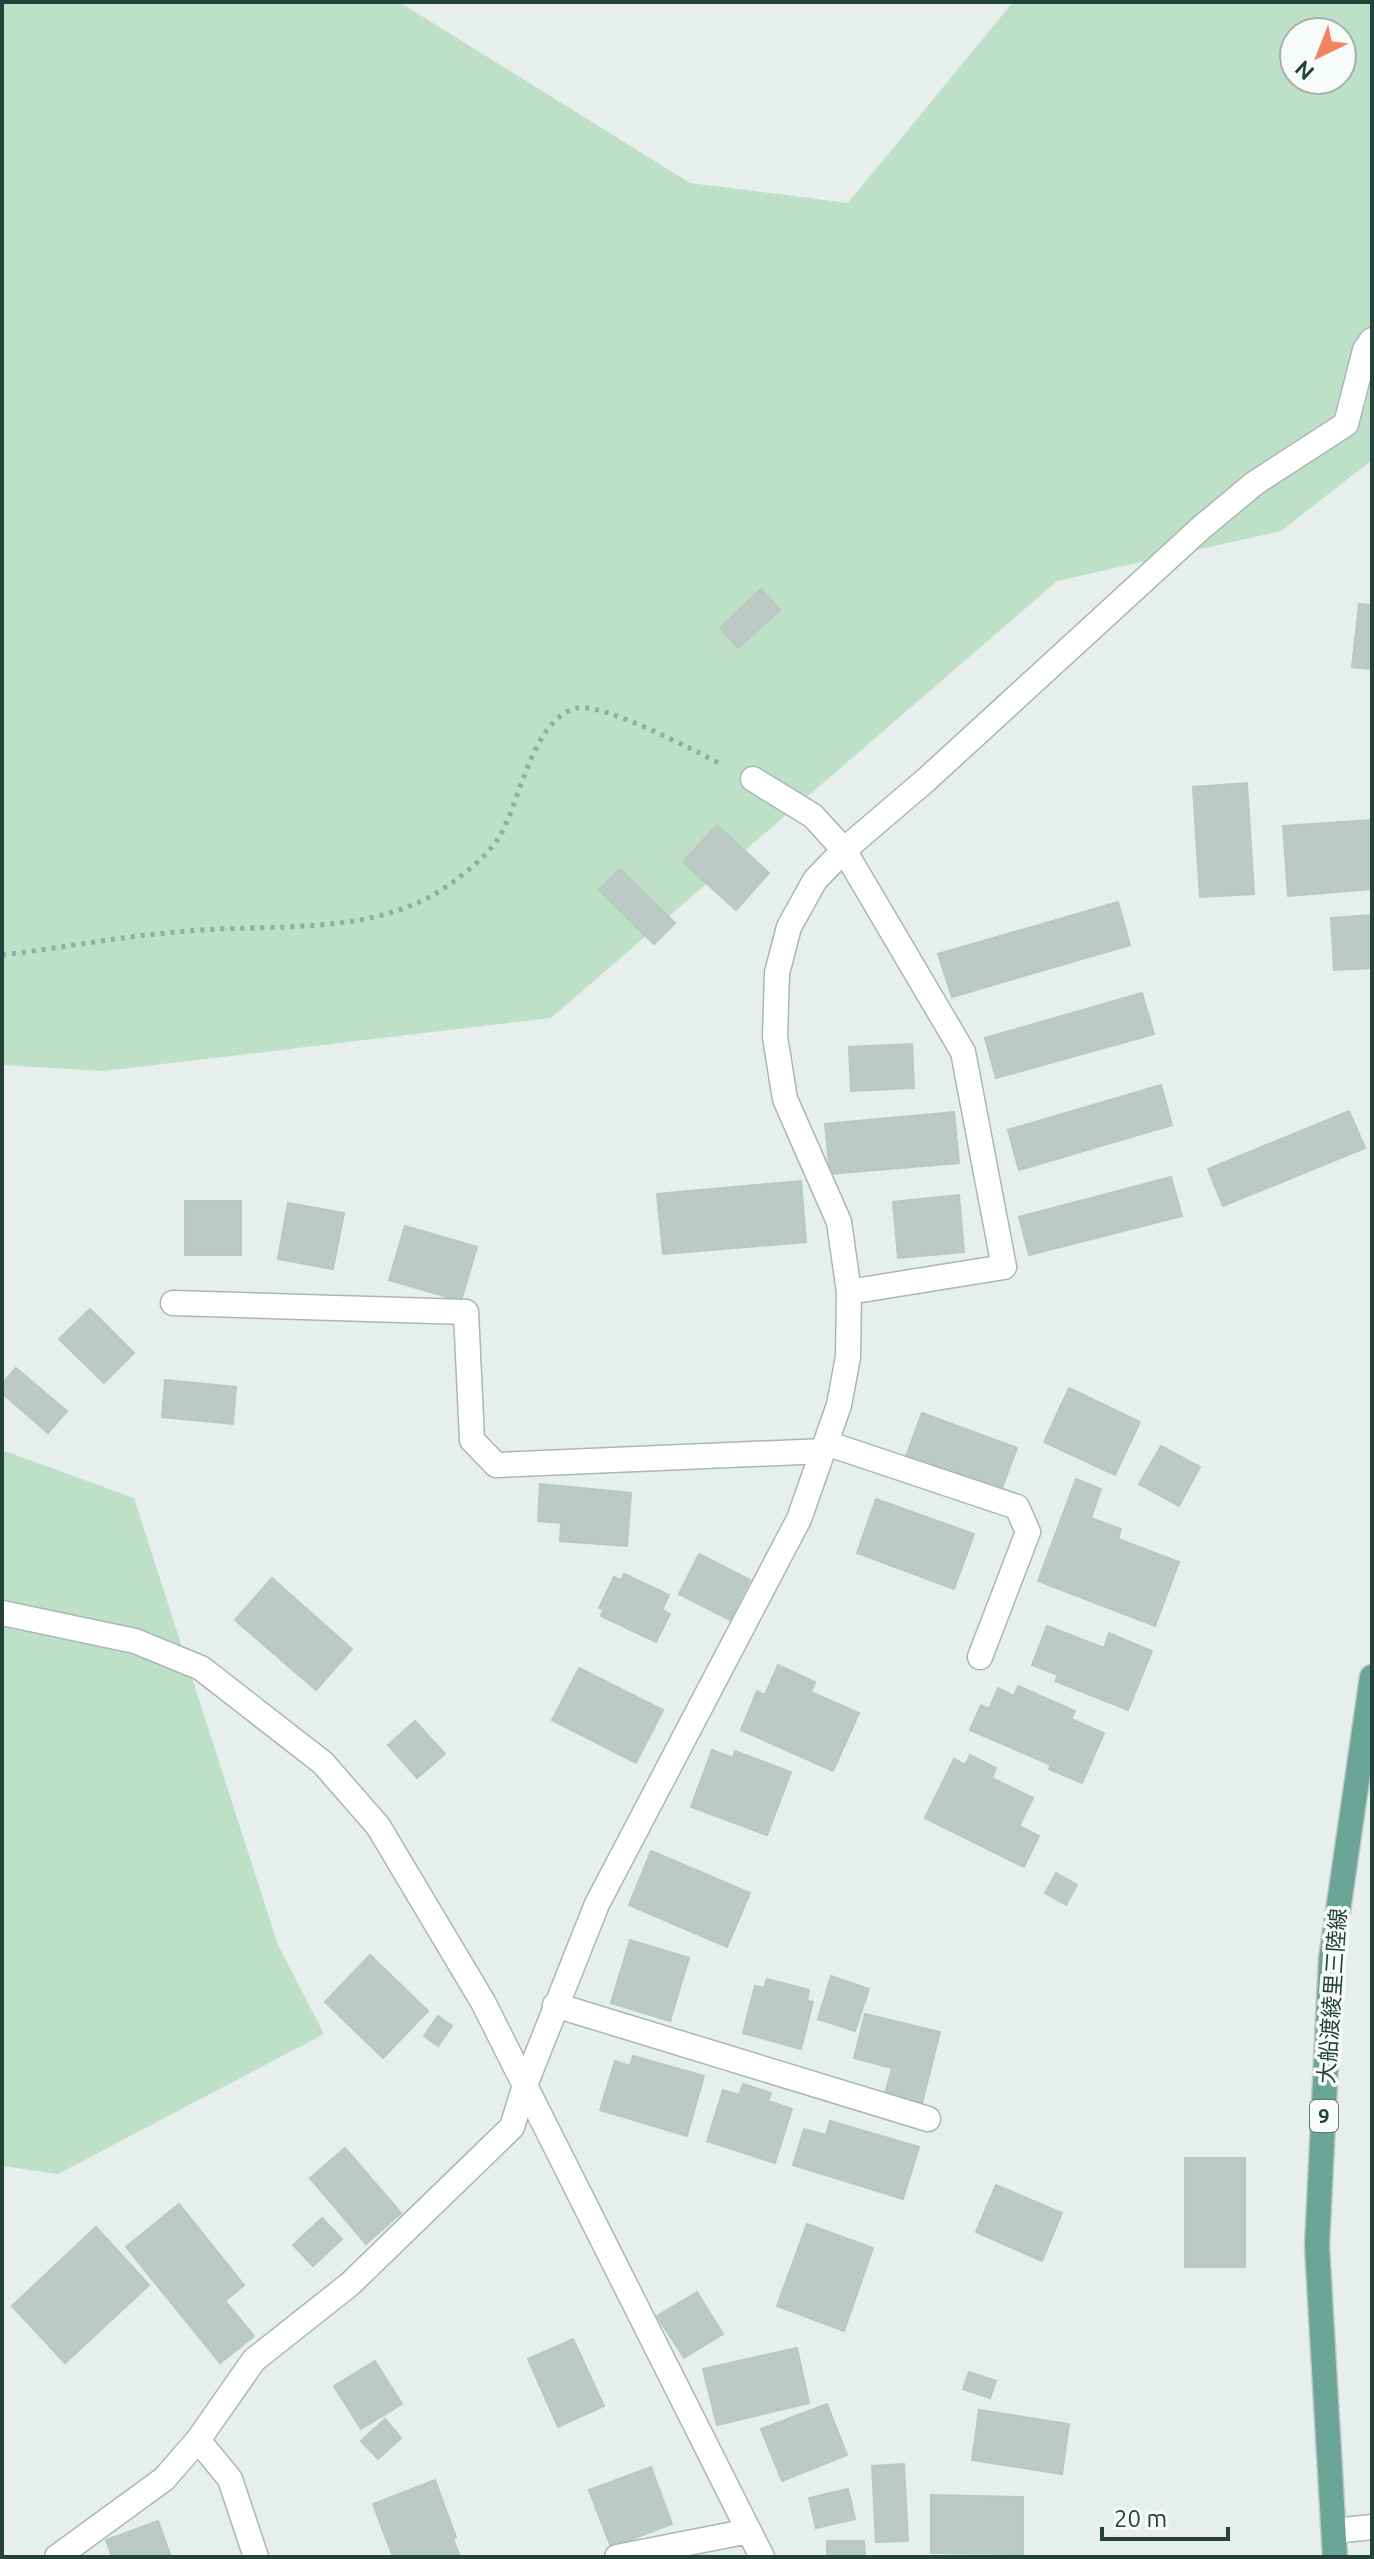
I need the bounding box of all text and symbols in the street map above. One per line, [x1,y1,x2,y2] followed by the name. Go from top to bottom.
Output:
[1278,16,1358,96] north arrow
[1289,56,1319,86] text: N
[1313,1907,1350,2085] street label: 大船渡綾里三陸線
[1310,2100,1338,2132] road number: 9
[1102,2491,1228,2541] scale bar
[1114,2505,1167,2532] text: 20 m

